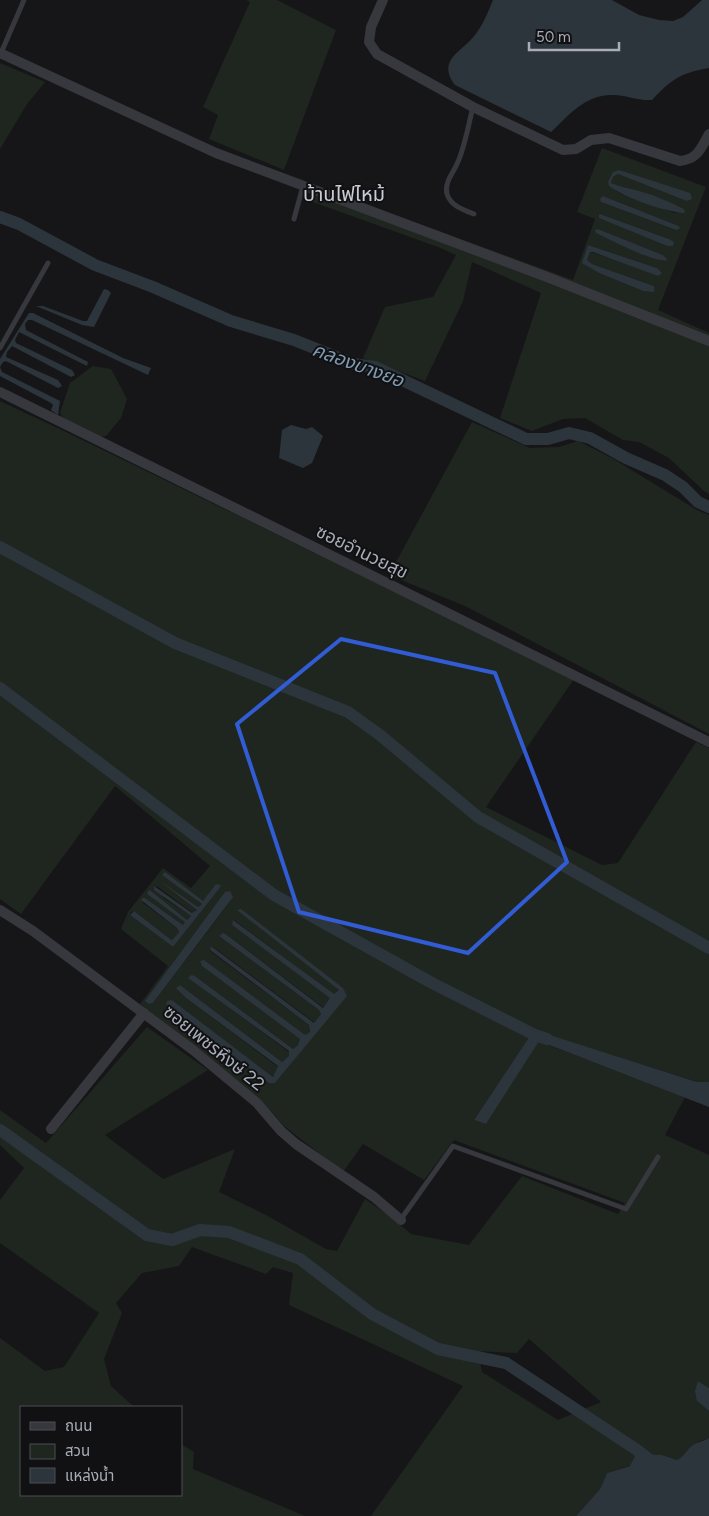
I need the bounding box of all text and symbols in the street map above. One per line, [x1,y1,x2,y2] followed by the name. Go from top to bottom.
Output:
[529,20,619,52] scale bar
[536,28,571,46] text: 50 m
[303,182,385,206] district label: บ้านไฟไหม้
[309,338,408,392] water label: คลองบางยอ
[313,520,411,584] street label: ซอยอำนวยสุข
[159,1001,269,1095] street label: ซอยเพชรหึงษ์ 22
[20,1406,182,1496] legend
[65,1417,92,1435] text: ถนน
[65,1442,90,1460] text: สวน
[65,1465,114,1485] text: แหล่งน้ำ

